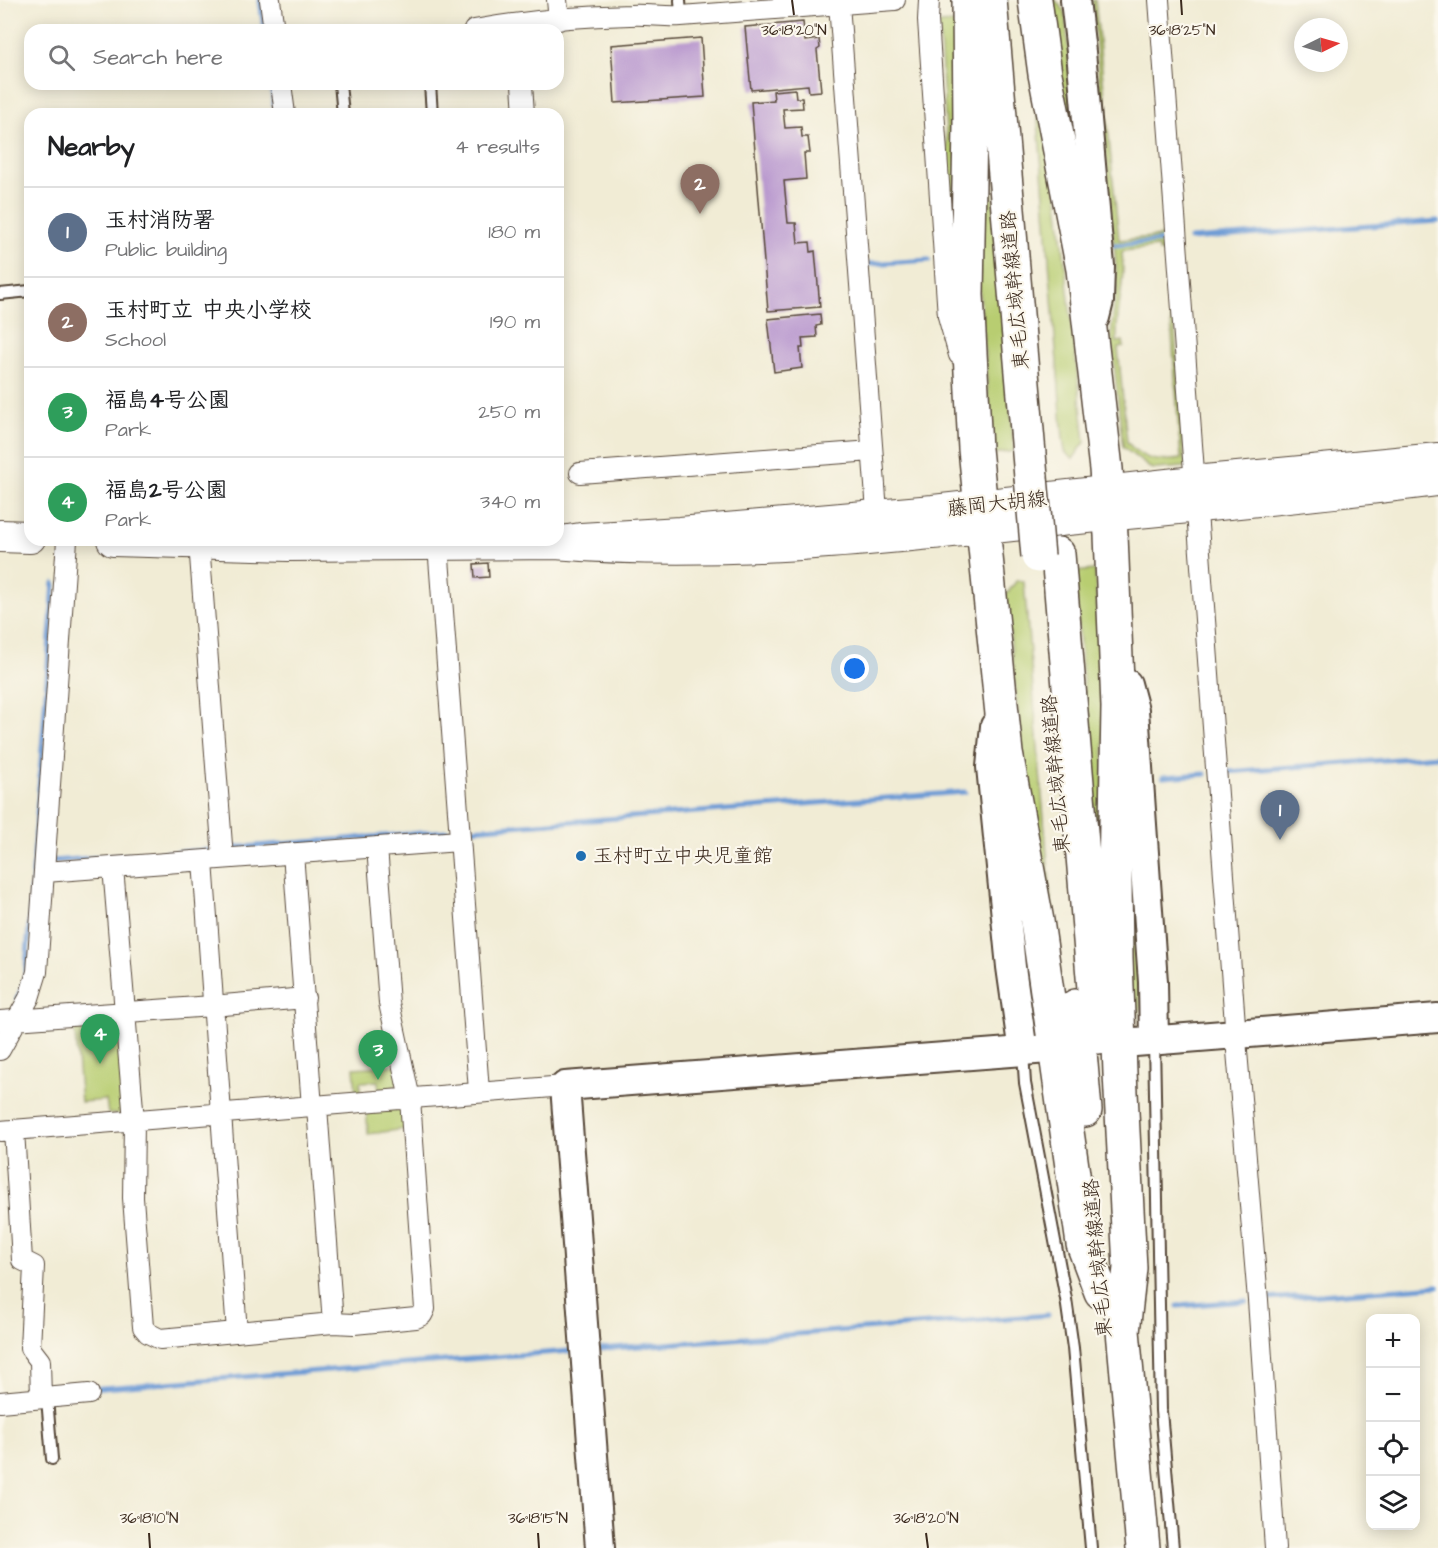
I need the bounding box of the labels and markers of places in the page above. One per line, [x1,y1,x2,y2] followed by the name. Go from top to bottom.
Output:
[680,164,720,214] pin: 2
[1260,790,1300,840] pin: 1
[593,842,773,870] place label: 玉村町立中央児童館
[574,849,588,863] marker: 玉村町立中央児童館
[80,1014,120,1064] pin: 4
[358,1030,398,1080] pin: 3

